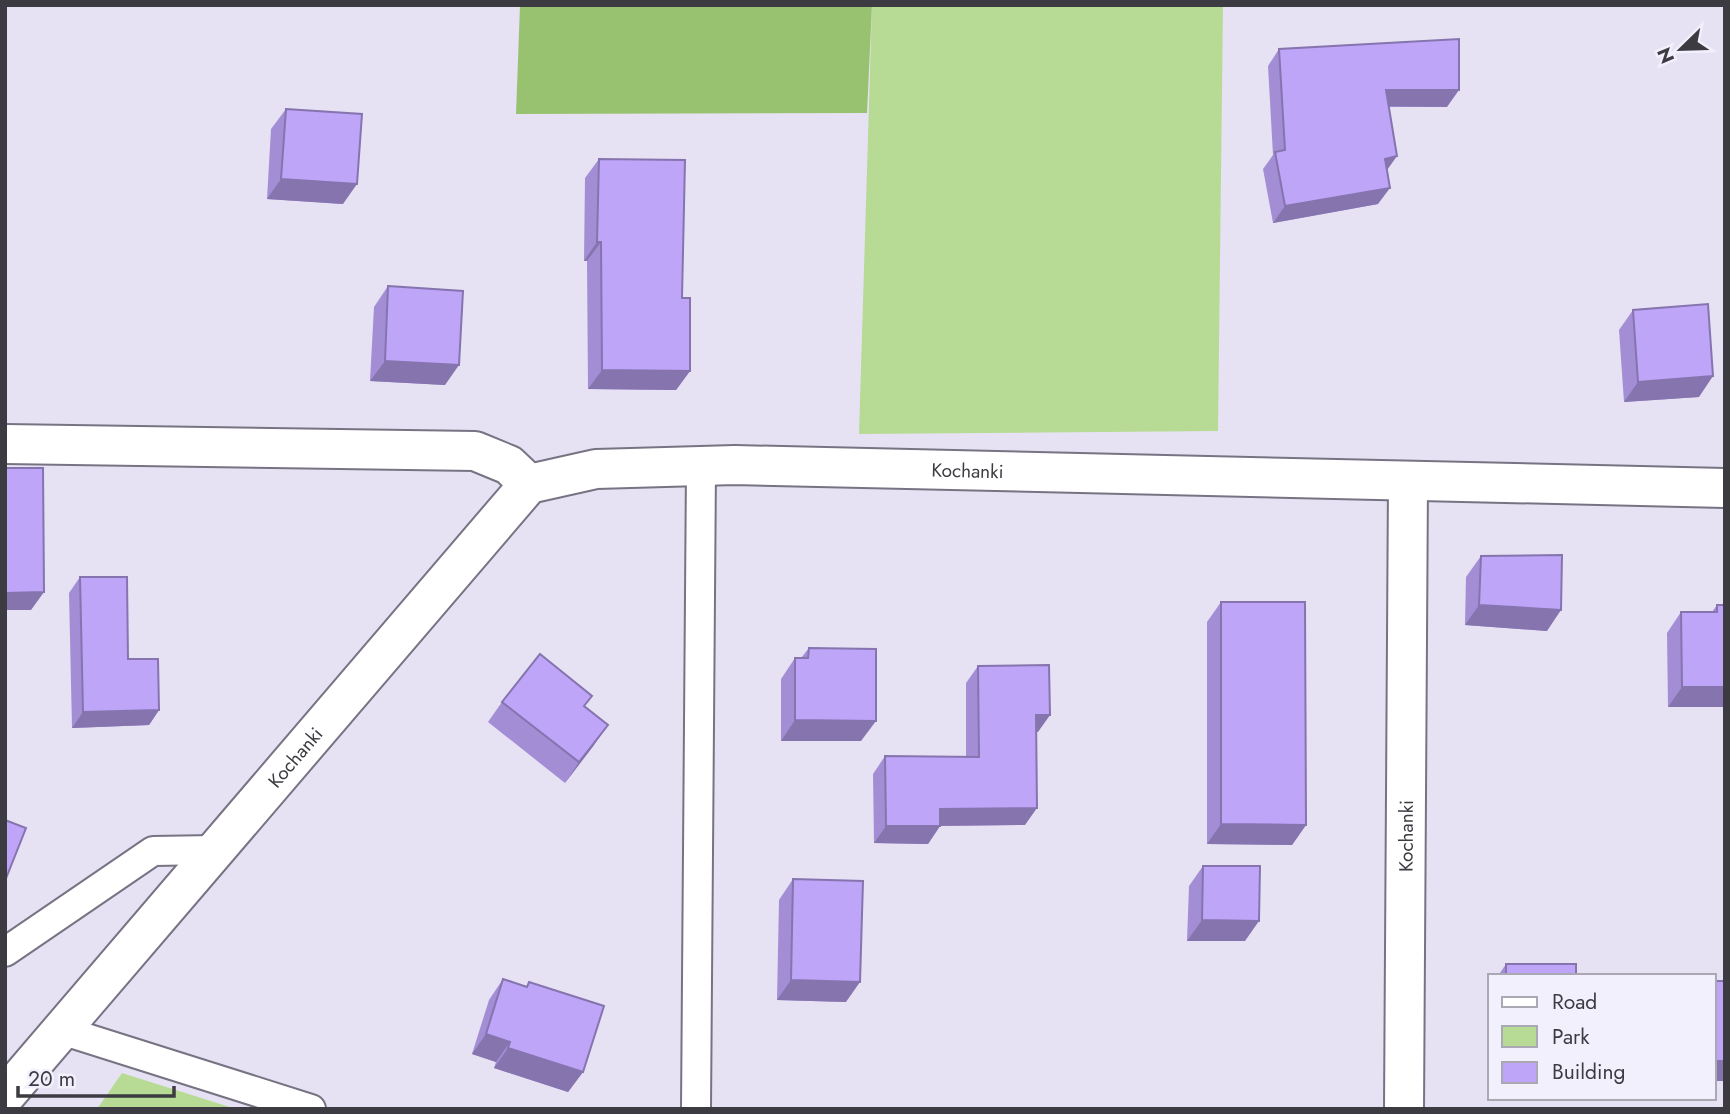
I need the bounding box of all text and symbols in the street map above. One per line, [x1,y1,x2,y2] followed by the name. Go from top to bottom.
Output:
[1646,14,1716,84] north arrow
[1650,43,1681,68] text: N
[931,456,1004,485] street label: Kochanki
[261,721,329,793] street label: Kochanki
[1392,800,1419,872] street label: Kochanki
[1488,974,1716,1100] legend
[1552,987,1597,1017] text: Road
[1552,1022,1590,1052] text: Park
[18,1054,173,1098] scale bar
[1552,1057,1625,1087] text: Building
[28,1064,75,1094] text: 20 m

